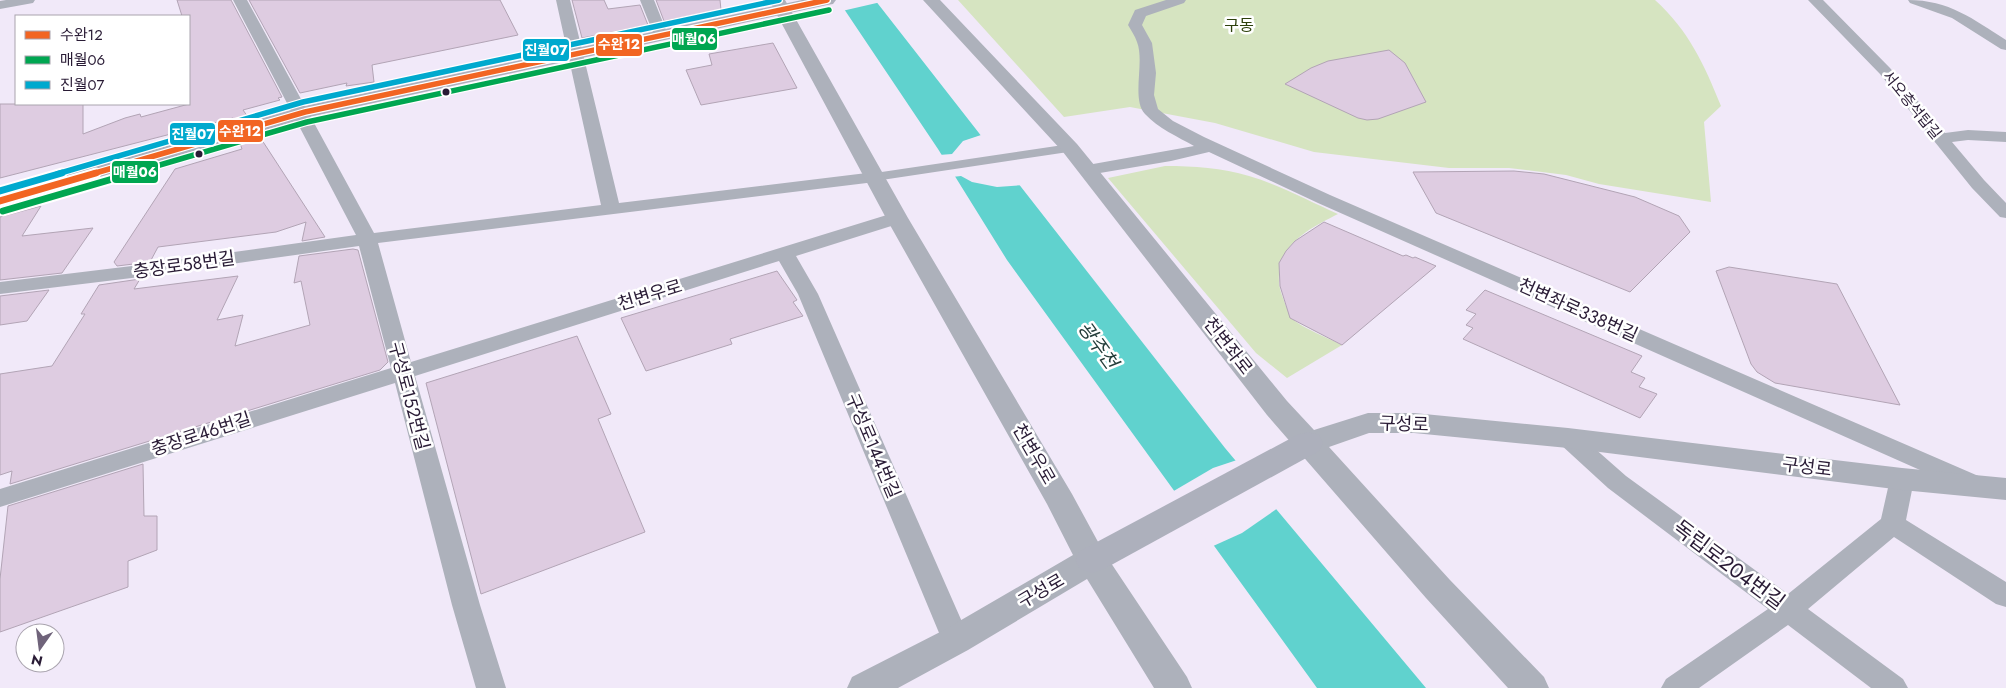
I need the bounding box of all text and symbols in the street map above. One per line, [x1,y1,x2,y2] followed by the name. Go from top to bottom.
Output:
[1224,14,1254,37] district label: 구동
[15,15,190,105] legend
[60,24,103,46] text: 수완12
[671,27,718,51] line badge: 매월06
[672,29,716,49] text: 매월06
[595,33,643,57] line badge: 수완12
[598,34,640,54] text: 수완12
[522,38,570,62] line badge: 진월07
[524,40,568,60] text: 진월07
[60,49,105,71] text: 매월06
[1877,66,1947,144] street label: 서오층석탑길
[60,74,105,96] text: 진월07
[441,87,451,97] unlabelled marker
[217,119,264,143] line badge: 수완12
[219,121,261,141] text: 수완12
[169,122,216,146] line badge: 진월07
[171,124,215,144] text: 진월07
[194,149,204,159] unlabelled marker
[111,160,159,184] line badge: 매월06
[113,162,157,182] text: 매월06
[131,245,237,285] street label: 충장로58번길
[1514,272,1642,348] street label: 천변좌로338번길
[615,273,685,317] street label: 천변우로
[1197,312,1259,380] street label: 천변좌로
[1072,316,1125,375] water label: 광주천
[382,339,436,453] street label: 구성로152번길
[839,389,907,503] street label: 구성로144번길
[148,406,254,462] street label: 충장로46번길
[1379,410,1429,438] street label: 구성로
[1006,419,1062,489] street label: 천변우로
[1781,451,1833,483] street label: 구성로
[1667,513,1791,617] street label: 독립로204번길
[1013,567,1069,615] street label: 구성로
[15,623,65,673] north arrow
[29,650,45,672] text: N

